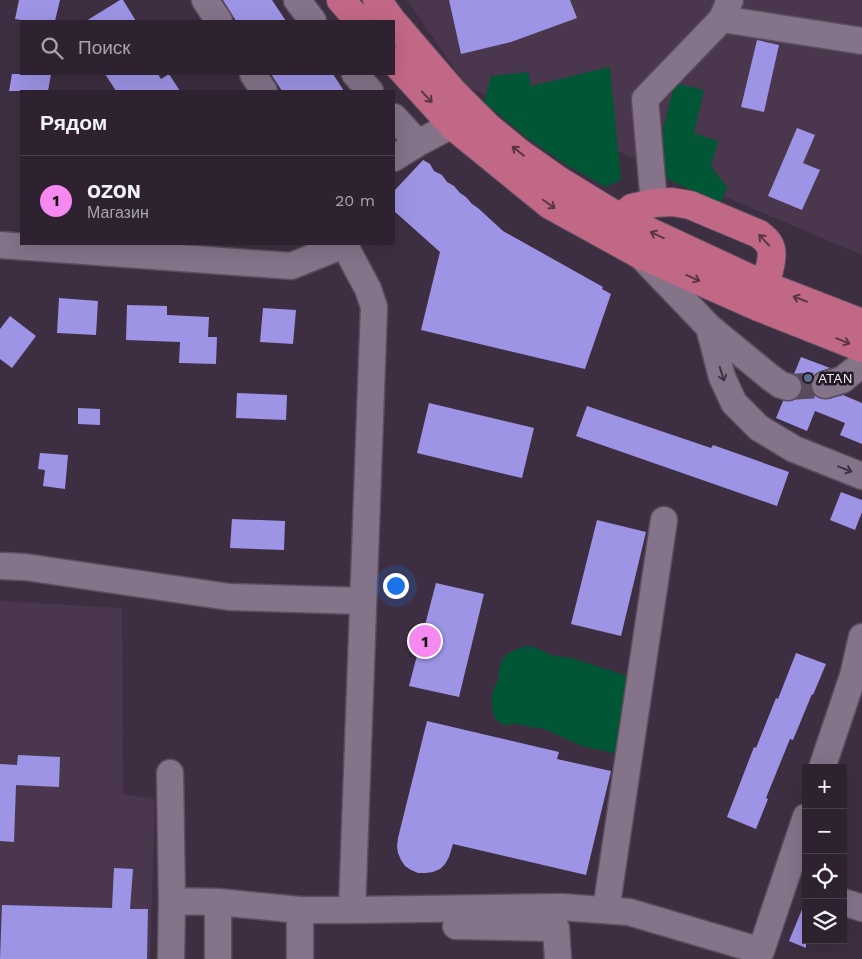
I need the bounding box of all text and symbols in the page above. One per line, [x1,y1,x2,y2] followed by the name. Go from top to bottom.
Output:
[20,20,395,75] search box
[38,34,66,62] icon: search
[78,36,131,59] text: Поиск
[421,91,433,104] one-way arrow
[40,110,107,135] text: Рядом
[511,146,525,156] one-way arrow
[87,180,141,203] text: OZON
[53,191,59,210] text: 1
[335,191,375,210] text: 20 m
[542,199,556,209] one-way arrow
[87,203,149,222] text: Магазин
[649,230,664,240] one-way arrow
[759,234,771,247] one-way arrow
[685,274,700,284] one-way arrow
[793,294,808,303] one-way arrow
[835,336,850,346] one-way arrow
[718,366,727,382] one-way arrow
[818,370,853,386] place label: ATAN
[802,372,814,384] marker: ATAN
[837,465,852,474] one-way arrow
[383,573,409,599] your location
[409,622,441,660] pin: 1
[802,764,847,944] map controls
[802,764,847,809] button: +
[802,809,847,854] button: −
[802,854,847,899] button: locate
[802,899,847,944] button: layers

